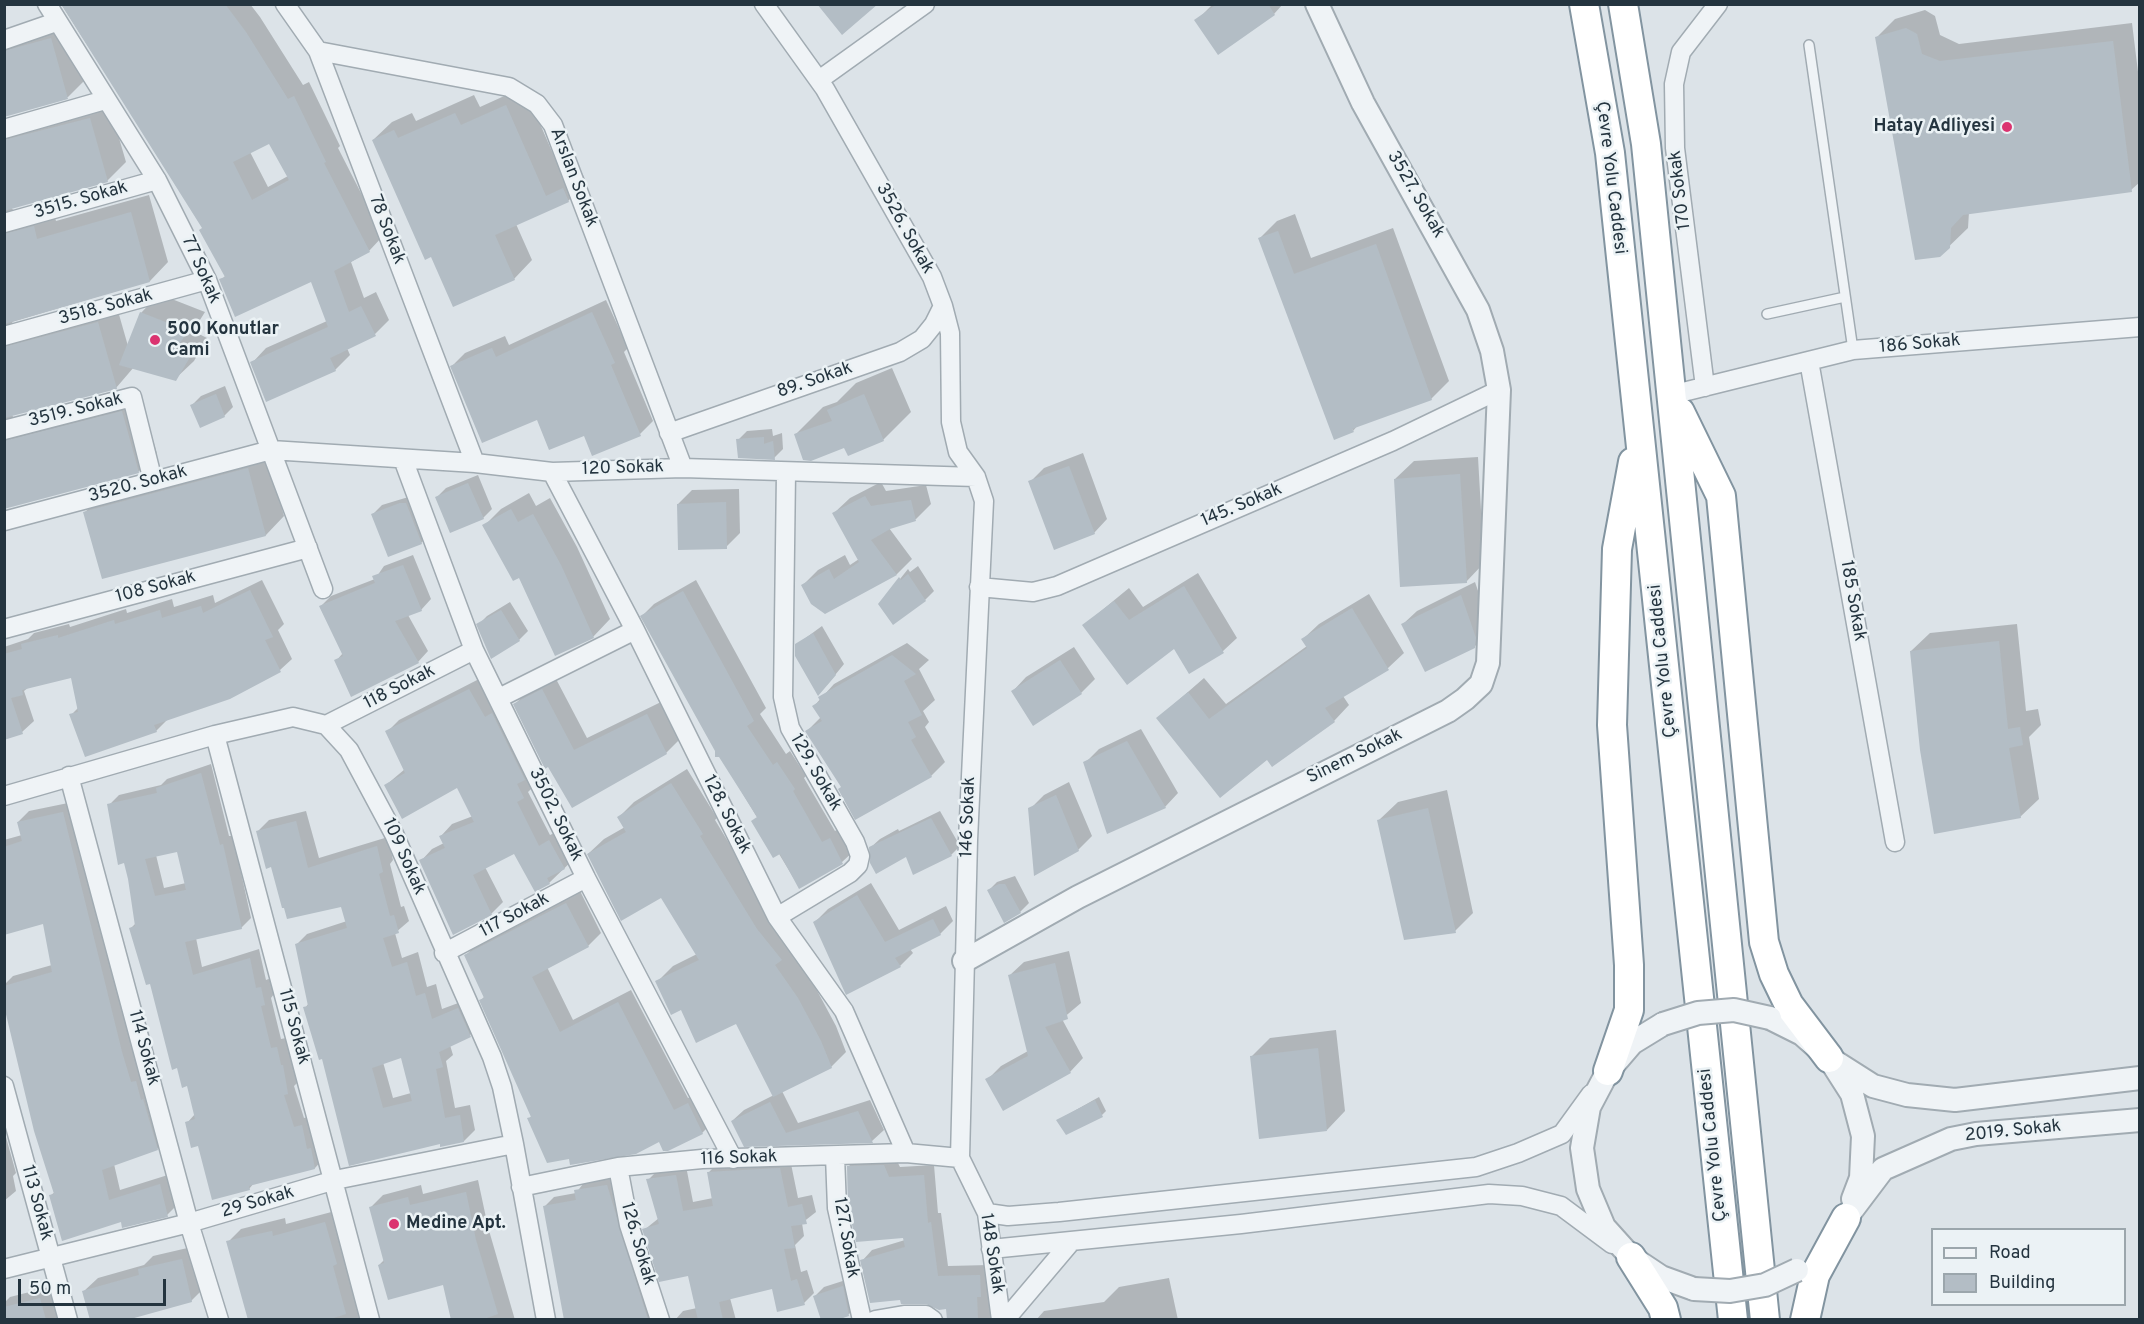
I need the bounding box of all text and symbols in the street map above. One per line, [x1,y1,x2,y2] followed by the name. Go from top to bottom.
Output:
[1590,100,1630,256] street label: Çevre Yolu Caddesi
[1873,116,1995,138] place label: Hatay Adliyesi
[2000,120,2014,134] marker: Hatay Adliyesi
[544,125,602,231] street label: Arslan Sokak
[1381,147,1449,243] street label: 3527. Sokak
[1665,149,1697,231] street label: 170 Sokak
[31,177,131,225] street label: 3515. Sokak
[870,180,938,278] street label: 3526. Sokak
[363,192,409,268] street label: 78 Sokak
[175,233,225,307] street label: 77 Sokak
[57,285,155,331] street label: 3518. Sokak
[167,319,279,362] place label: 500 Konutlar Cami
[1879,331,1961,359] street label: 186 Sokak
[148,333,162,347] marker: 500 Konutlar Cami
[774,358,856,404] street label: 89. Sokak
[27,389,125,433] street label: 3519. Sokak
[582,457,664,481] street label: 120 Sokak
[86,461,190,509] street label: 3520. Sokak
[1198,479,1286,533] street label: 145. Sokak
[1834,559,1870,643] street label: 185 Sokak
[114,567,198,609] street label: 108 Sokak
[1645,583,1683,739] street label: Çevre Yolu Caddesi
[361,661,439,715] street label: 118 Sokak
[1304,725,1406,789] street label: Sinem Sokak
[784,731,846,815] street label: 129. Sokak
[523,765,587,865] street label: 3502. Sokak
[697,772,755,858] street label: 128. Sokak
[957,776,981,858] street label: 146 Sokak
[376,815,430,899] street label: 109 Sokak
[477,889,553,943] street label: 117 Sokak
[273,987,313,1067] street label: 115 Sokak
[123,1008,163,1088] street label: 114 Sokak
[1695,1067,1733,1223] street label: Çevre Yolu Caddesi
[1964,1116,2062,1148] street label: 2019. Sokak
[700,1147,778,1171] street label: 116 Sokak
[16,1163,56,1243] street label: 113 Sokak
[219,1182,297,1224] street label: 29 Sokak
[827,1196,863,1280] street label: 127. Sokak
[615,1200,659,1288] street label: 126. Sokak
[974,1212,1008,1296] street label: 148 Sokak
[406,1213,506,1235] place label: Medine Apt.
[387,1217,401,1231] marker: Medine Apt.
[1931,1228,2126,1306] legend
[1989,1242,2031,1265] text: Road
[21,1267,170,1305] scale bar
[1989,1272,2055,1295] text: Building
[29,1278,71,1301] text: 50 m

